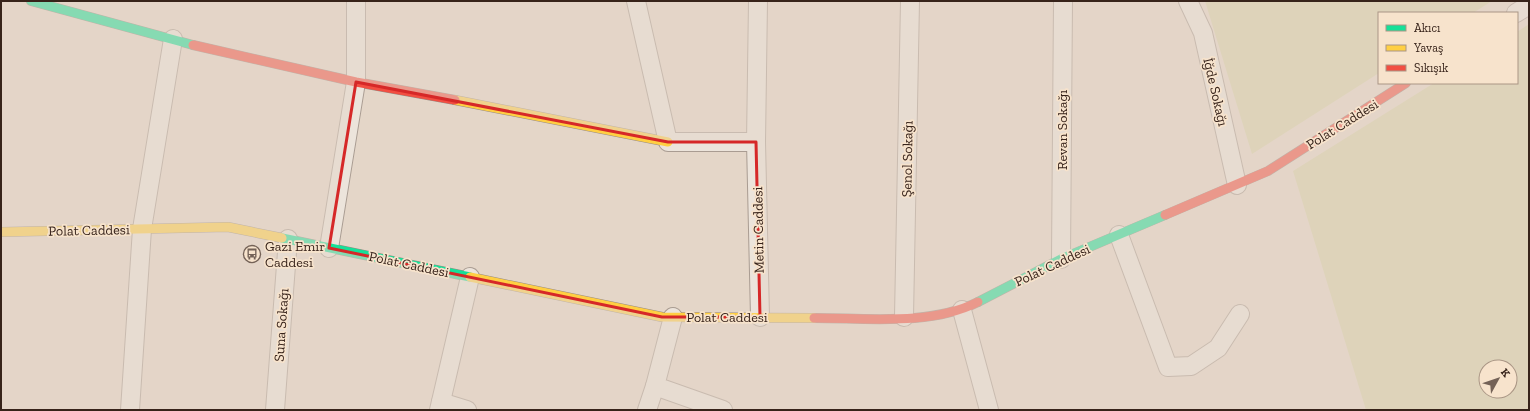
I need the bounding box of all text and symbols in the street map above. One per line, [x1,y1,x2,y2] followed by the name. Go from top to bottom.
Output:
[1378,12,1518,84] legend
[1414,21,1441,35] text: Akıcı
[1413,41,1443,55] text: Yavaş
[1199,56,1232,128] street label: İğde Sokağı
[1414,61,1449,75] text: Sıkışık
[1054,90,1071,170] street label: Revan Sokağı
[1303,96,1381,153] street label: Polat Caddesi
[898,121,917,197] street label: Şenol Sokağı
[749,186,768,274] street label: Metin Caddesi
[48,221,130,240] street label: Polat Caddesi
[265,238,325,271] place label: Gazi Emir Caddesi
[1012,240,1093,290] street label: Polat Caddesi
[242,244,262,264] bus stop icon: Gazi Emir Caddesi
[367,248,451,281] street label: Polat Caddesi
[270,288,293,362] street label: Suna Sokağı
[686,309,768,326] street label: Polat Caddesi
[1478,359,1518,399] north arrow
[1498,366,1513,380] text: K

